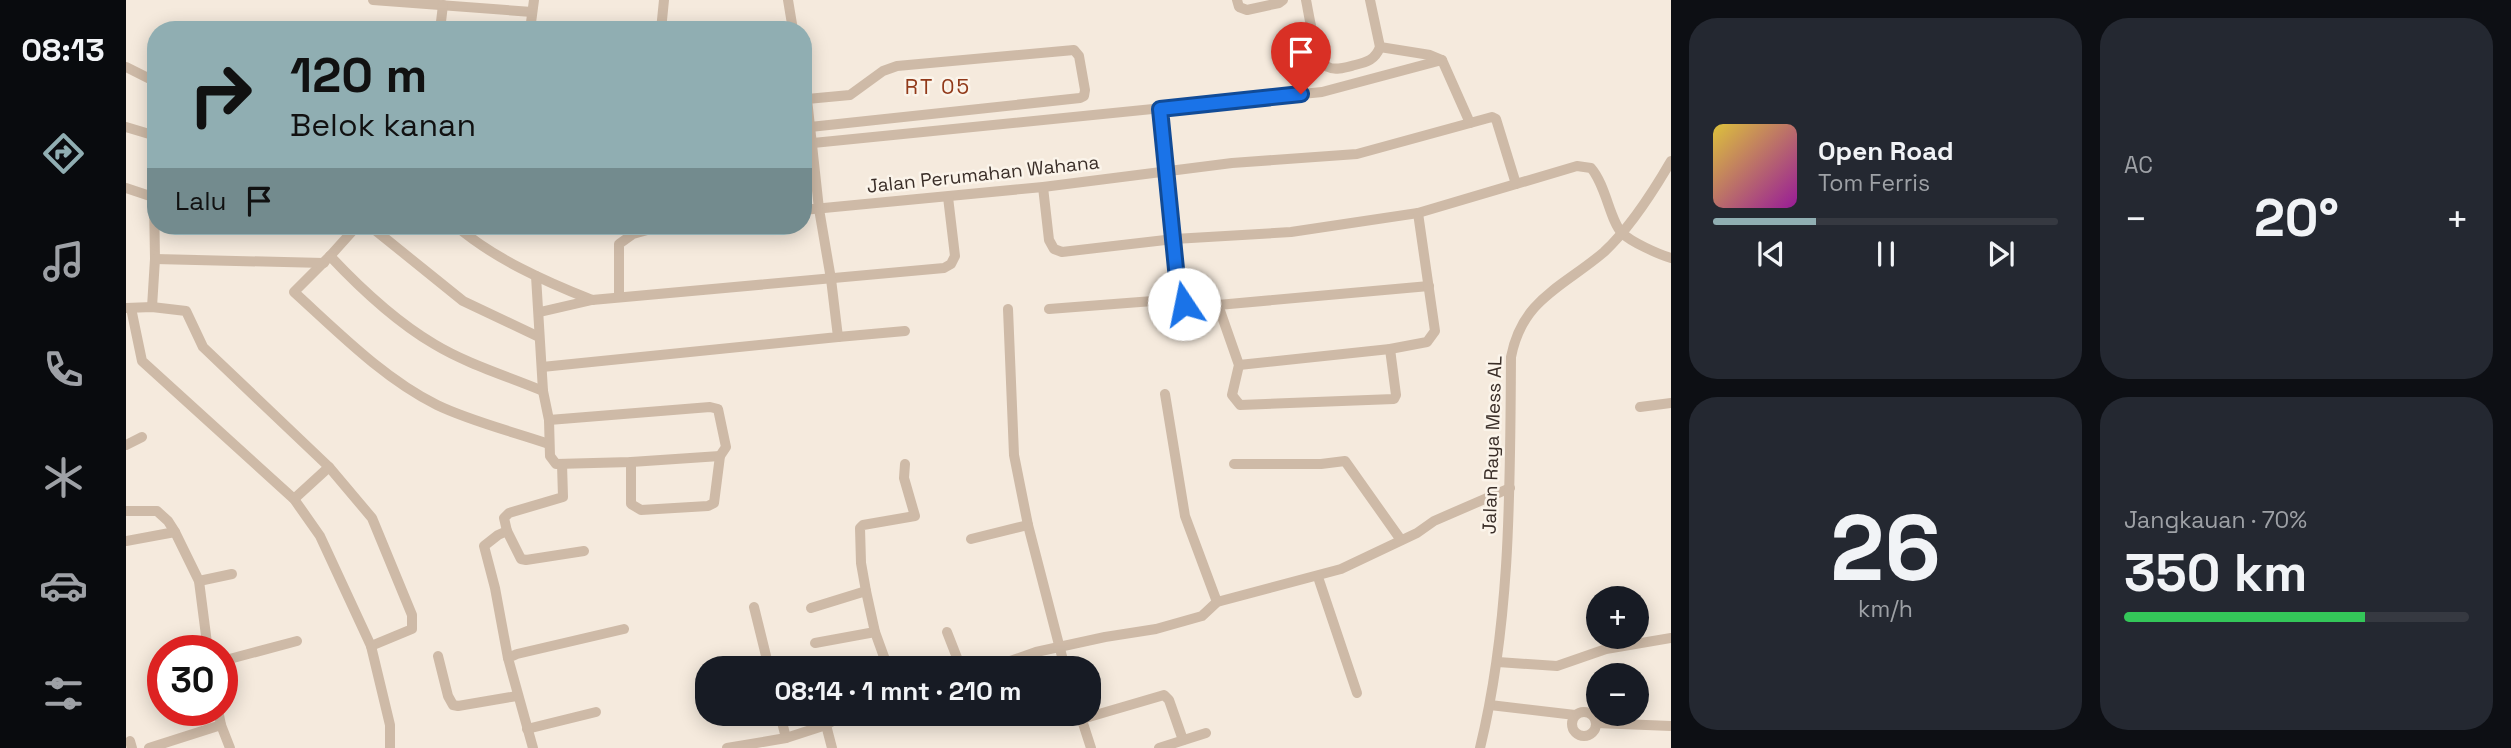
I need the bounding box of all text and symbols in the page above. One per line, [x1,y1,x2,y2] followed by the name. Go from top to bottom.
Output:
[1271,22,1331,94] pin
[21,30,105,70] text: 08:13
[1282,33,1320,71] icon: arrive
[290,44,427,106] text: 120 m
[175,49,266,140] icon: right
[905,73,971,100] district label: RT 05
[290,105,476,145] text: Belok kanan
[39,129,88,178] icon: directions
[1818,134,1954,168] text: Open Road
[865,149,1101,199] street label: Jalan Perumahan Wahana
[2124,150,2153,180] text: AC
[1818,168,1930,198] text: Tom Ferris
[240,182,278,220] icon: arrive
[175,184,226,218] text: Lalu
[2254,185,2339,251] text: 20°
[2124,195,2148,243] text: −
[2445,195,2469,243] text: +
[1752,235,1790,273] icon: previous
[1867,235,1905,273] icon: pause
[1982,235,2020,273] icon: next
[39,237,88,286] icon: music
[1147,267,1221,341] position arrow
[39,345,88,394] icon: phone
[1476,355,1508,535] street label: Jalan Raya Mess AL
[39,453,88,502] icon: climate
[1830,490,1941,607] text: 26
[2124,505,2307,535] text: Jangkauan · 70%
[2124,540,2307,606] text: 350 km
[39,561,88,610] icon: car
[1586,586,1649,726] map controls
[1586,586,1649,649] button: +
[1858,594,1913,624] text: km/h
[147,635,238,726] speed limit sign: 30
[1586,663,1649,726] button: −
[39,669,88,718] icon: filters
[774,674,1022,708] text: 08:14 · 1 mnt · 210 m

